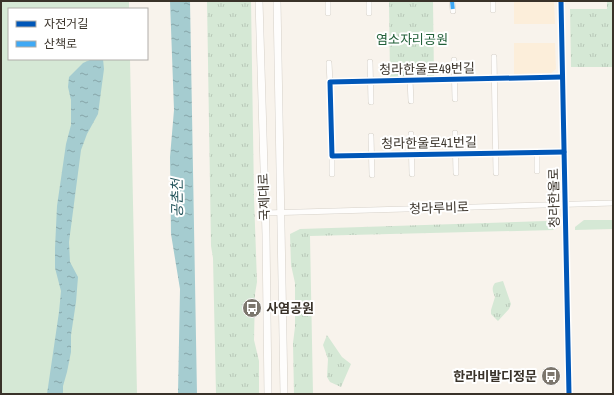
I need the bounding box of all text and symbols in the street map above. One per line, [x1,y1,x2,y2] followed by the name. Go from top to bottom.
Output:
[8,8,148,60] legend
[44,16,88,32] text: 자전거길
[376,31,448,48] park label: 염소자리공원
[44,36,77,52] text: 산책로
[379,60,475,78] street label: 청라한울로49번길
[381,134,477,152] street label: 청라한울로41번길
[545,168,563,228] street label: 청라한울로
[255,173,273,221] street label: 국제대로
[168,177,186,217] water label: 공촌천
[409,198,469,218] street label: 청라루비로
[241,297,263,319] bus stop icon: 사염공원
[266,300,314,317] place label: 사염공원
[540,365,562,387] bus stop icon: 한라비발디정문
[453,368,537,385] place label: 한라비발디정문

